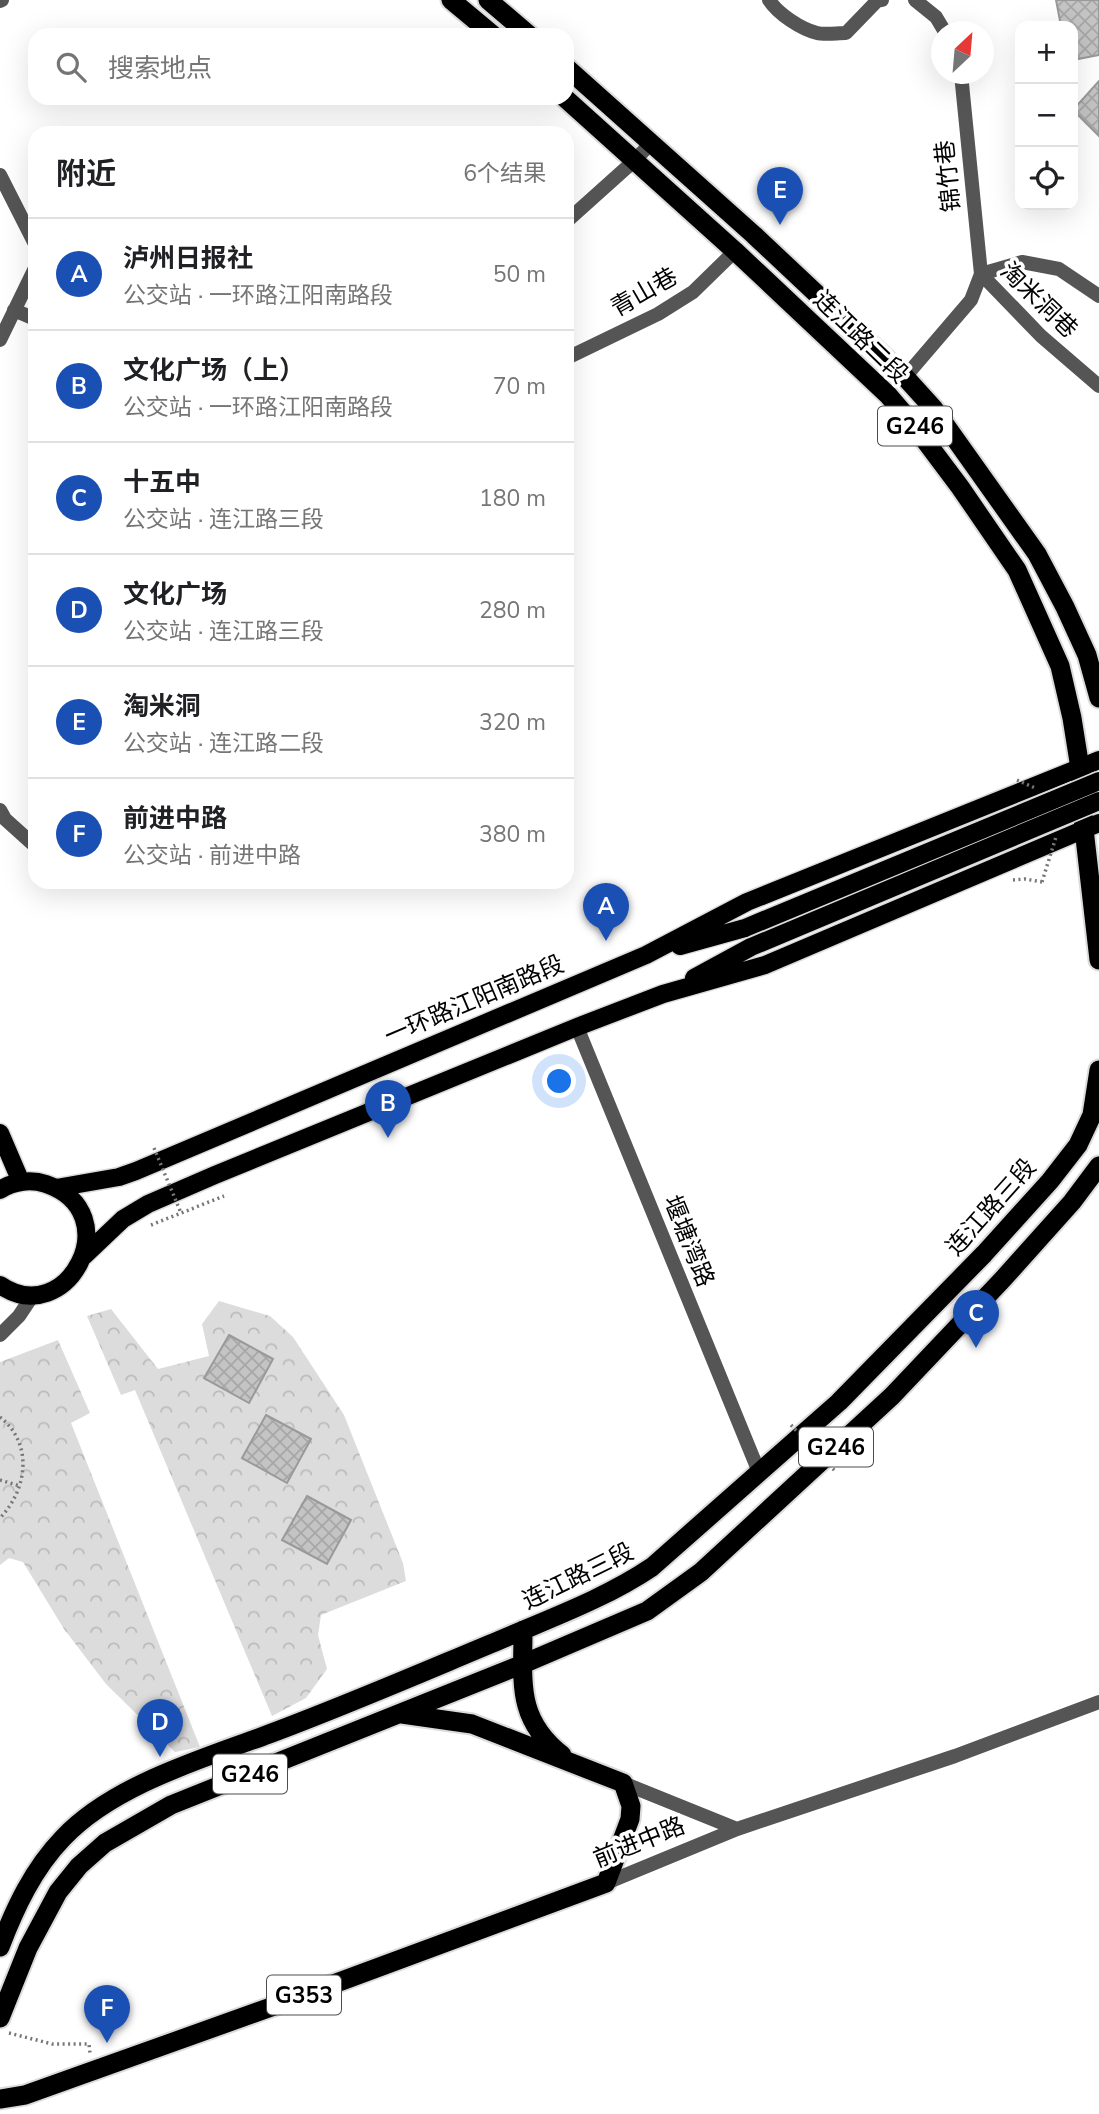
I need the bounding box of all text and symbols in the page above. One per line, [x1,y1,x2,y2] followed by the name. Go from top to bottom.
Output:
[931,21,994,84] north arrow
[1015,21,1078,210] map controls
[1015,21,1078,84] button: +
[28,28,574,105] search box
[52,48,90,86] icon: search
[108,51,212,86] text: 搜索地点
[1015,84,1078,147] button: −
[928,139,968,213] street label: 锦竹巷
[1015,147,1078,210] button: locate
[56,154,116,195] text: 附近
[463,158,546,189] text: 6个结果
[757,167,803,225] pin: E
[123,241,253,276] text: 泸州日报社
[993,255,1085,345] street label: 淘米洞巷
[70,259,88,290] text: A
[493,259,546,290] text: 50 m
[605,260,683,324] street label: 青山巷
[123,280,393,311] text: 公交站 · 一环路江阳南路段
[807,284,915,390] street label: 连江路二段
[123,353,305,388] text: 文化广场（上）
[71,371,87,402] text: B
[493,371,546,402] text: 70 m
[123,392,393,423] text: 公交站 · 一环路江阳南路段
[878,406,952,446] road number: G246
[123,465,201,500] text: 十五中
[71,483,87,514] text: C
[479,483,546,514] text: 180 m
[123,504,324,535] text: 公交站 · 连江路三段
[123,577,227,612] text: 文化广场
[70,595,88,626] text: D
[479,595,546,626] text: 280 m
[123,616,324,647] text: 公交站 · 连江路三段
[123,689,201,724] text: 淘米洞
[72,707,86,738] text: E
[479,707,546,738] text: 320 m
[123,728,324,759] text: 公交站 · 连江路二段
[123,801,227,836] text: 前进中路
[73,819,85,850] text: F
[479,819,546,850] text: 380 m
[123,840,301,871] text: 公交站 · 前进中路
[583,883,629,941] pin: A
[379,948,569,1052] street label: 一环路江阳南路段
[542,1064,576,1098] your location
[365,1080,411,1138] pin: B
[939,1152,1043,1262] street label: 连江路三段
[656,1191,722,1291] street label: 堰塘湾路
[953,1290,999,1348] pin: C
[799,1428,873,1466] road number: G246
[517,1535,639,1617] street label: 连江路三段
[137,1699,183,1757] pin: D
[213,1754,287,1794] road number: G246
[589,1809,689,1875] street label: 前进中路
[267,1976,341,2014] road number: G353
[84,1985,130,2043] pin: F

